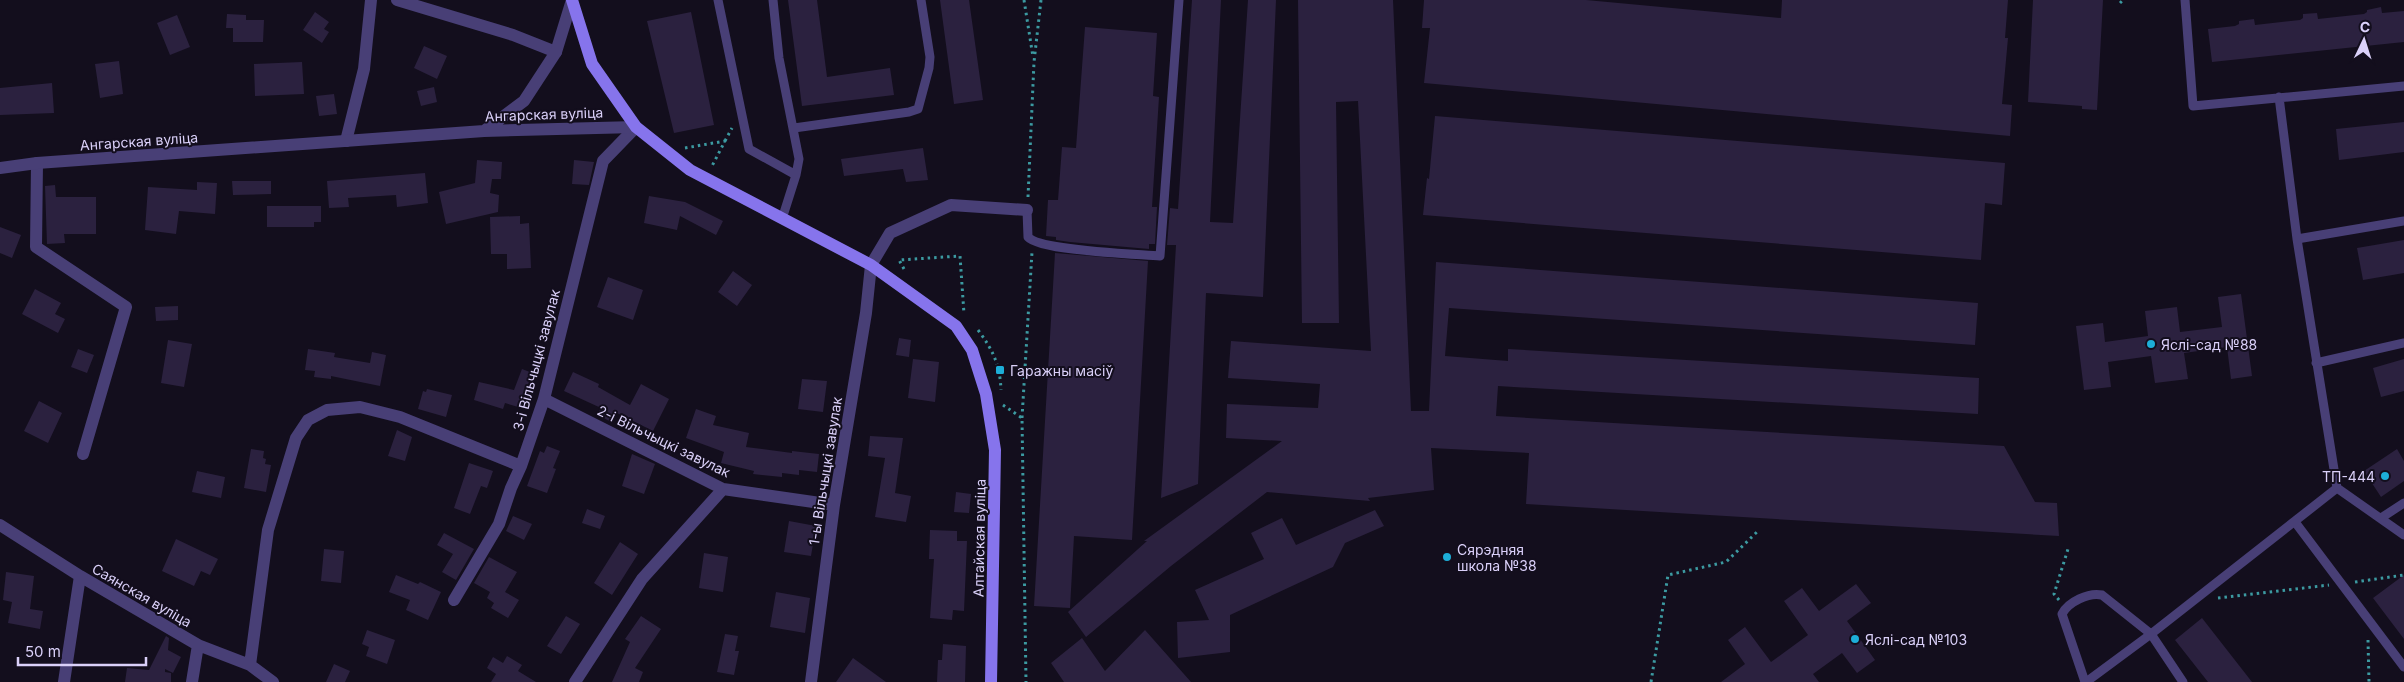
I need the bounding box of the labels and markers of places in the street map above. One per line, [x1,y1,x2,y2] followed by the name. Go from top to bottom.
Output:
[2161,336,2257,353] place label: Яслі-сад №88
[2145,338,2157,350] marker: Яслі-сад №88
[1010,362,1113,379] place label: Гаражны масіў
[994,364,1006,376] marker: Гаражны масіў
[2322,468,2375,485] place label: ТП-444
[2379,470,2391,482] marker: ТП-444
[1457,541,1537,574] place label: Сярэдняя школа №38
[1441,551,1453,563] marker: Сярэдняя школа №38
[1865,631,1967,648] place label: Яслі-сад №103
[1849,633,1861,645] marker: Яслі-сад №103

